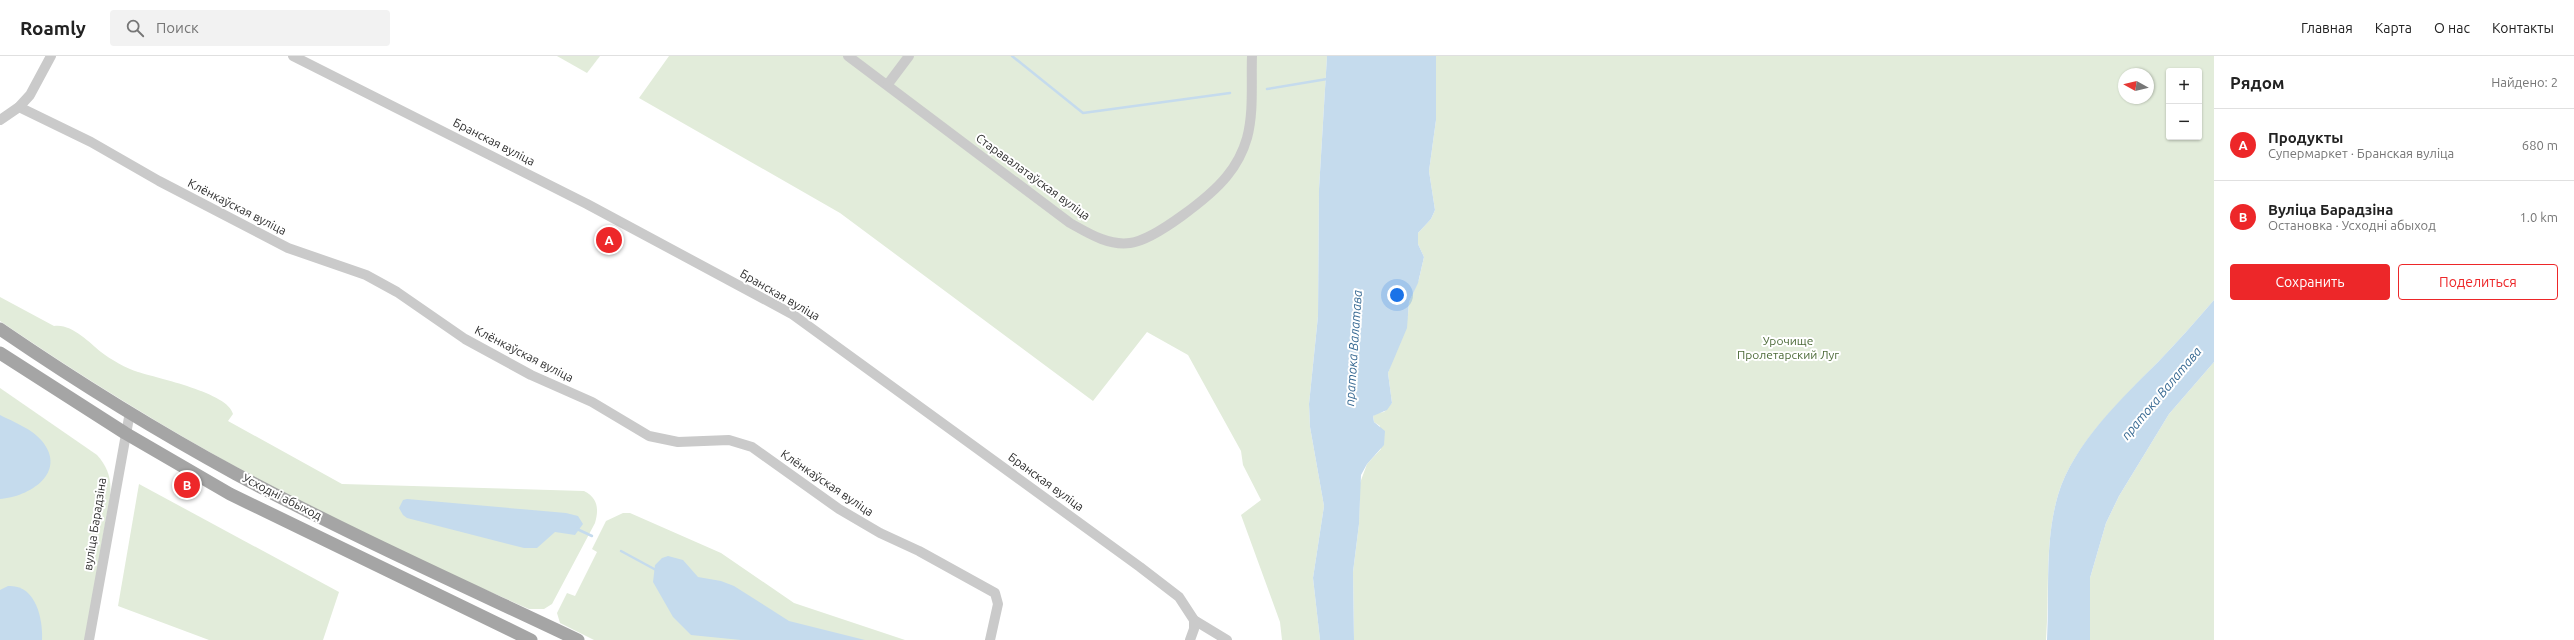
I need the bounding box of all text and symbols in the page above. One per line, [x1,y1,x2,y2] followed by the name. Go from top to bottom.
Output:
[110,10,390,46] search box
[20,17,86,39] text: Roamly
[124,17,146,39] icon: search
[156,19,199,36] text: Поиск
[2301,20,2353,36] text: Главная
[2375,20,2412,36] text: Карта
[2434,20,2470,36] text: О нас
[2492,20,2554,36] text: Контакты
[2118,68,2154,104] north arrow
[2166,68,2202,140] map controls
[2166,68,2202,104] button: +
[2230,73,2285,92] text: Рядом
[2491,75,2558,89] text: Найдено: 2
[2166,104,2202,140] button: −
[451,115,537,168] street label: Бранская вуліца
[2268,129,2343,146] text: Продукты
[974,131,1093,222] street label: Старавалатаўская вуліца
[2238,138,2248,152] text: A
[2522,138,2558,152] text: 680 m
[2268,146,2454,160] text: Супермаркет · Бранская вуліца
[186,176,289,237] street label: Клёнкаўская вуліца
[2268,201,2393,218] text: Вуліца Барадзіна
[2239,210,2247,224] text: B
[2519,210,2558,224] text: 1.0 km
[2268,218,2436,232] text: Остановка · Усходні абыход
[596,225,622,255] pin: A
[2230,264,2390,300] button: Сохранить
[2398,264,2558,300] button: Поделиться
[738,266,822,323] street label: Бранская вуліца
[1387,285,1407,305] your location
[1342,289,1364,407] water label: пратока Валатава
[473,323,576,384] street label: Клёнкаўская вуліца
[1737,334,1839,361] park label: Урочище Пролетарский Луг
[2118,344,2204,442] water label: пратока Валатава
[779,447,876,518] street label: Клёнкаўская вуліца
[1006,450,1087,513] street label: Бранская вуліца
[174,470,200,500] pin: B
[241,471,324,522] street label: Усходні абыход
[81,477,108,571] street label: вуліца Барадзіна

